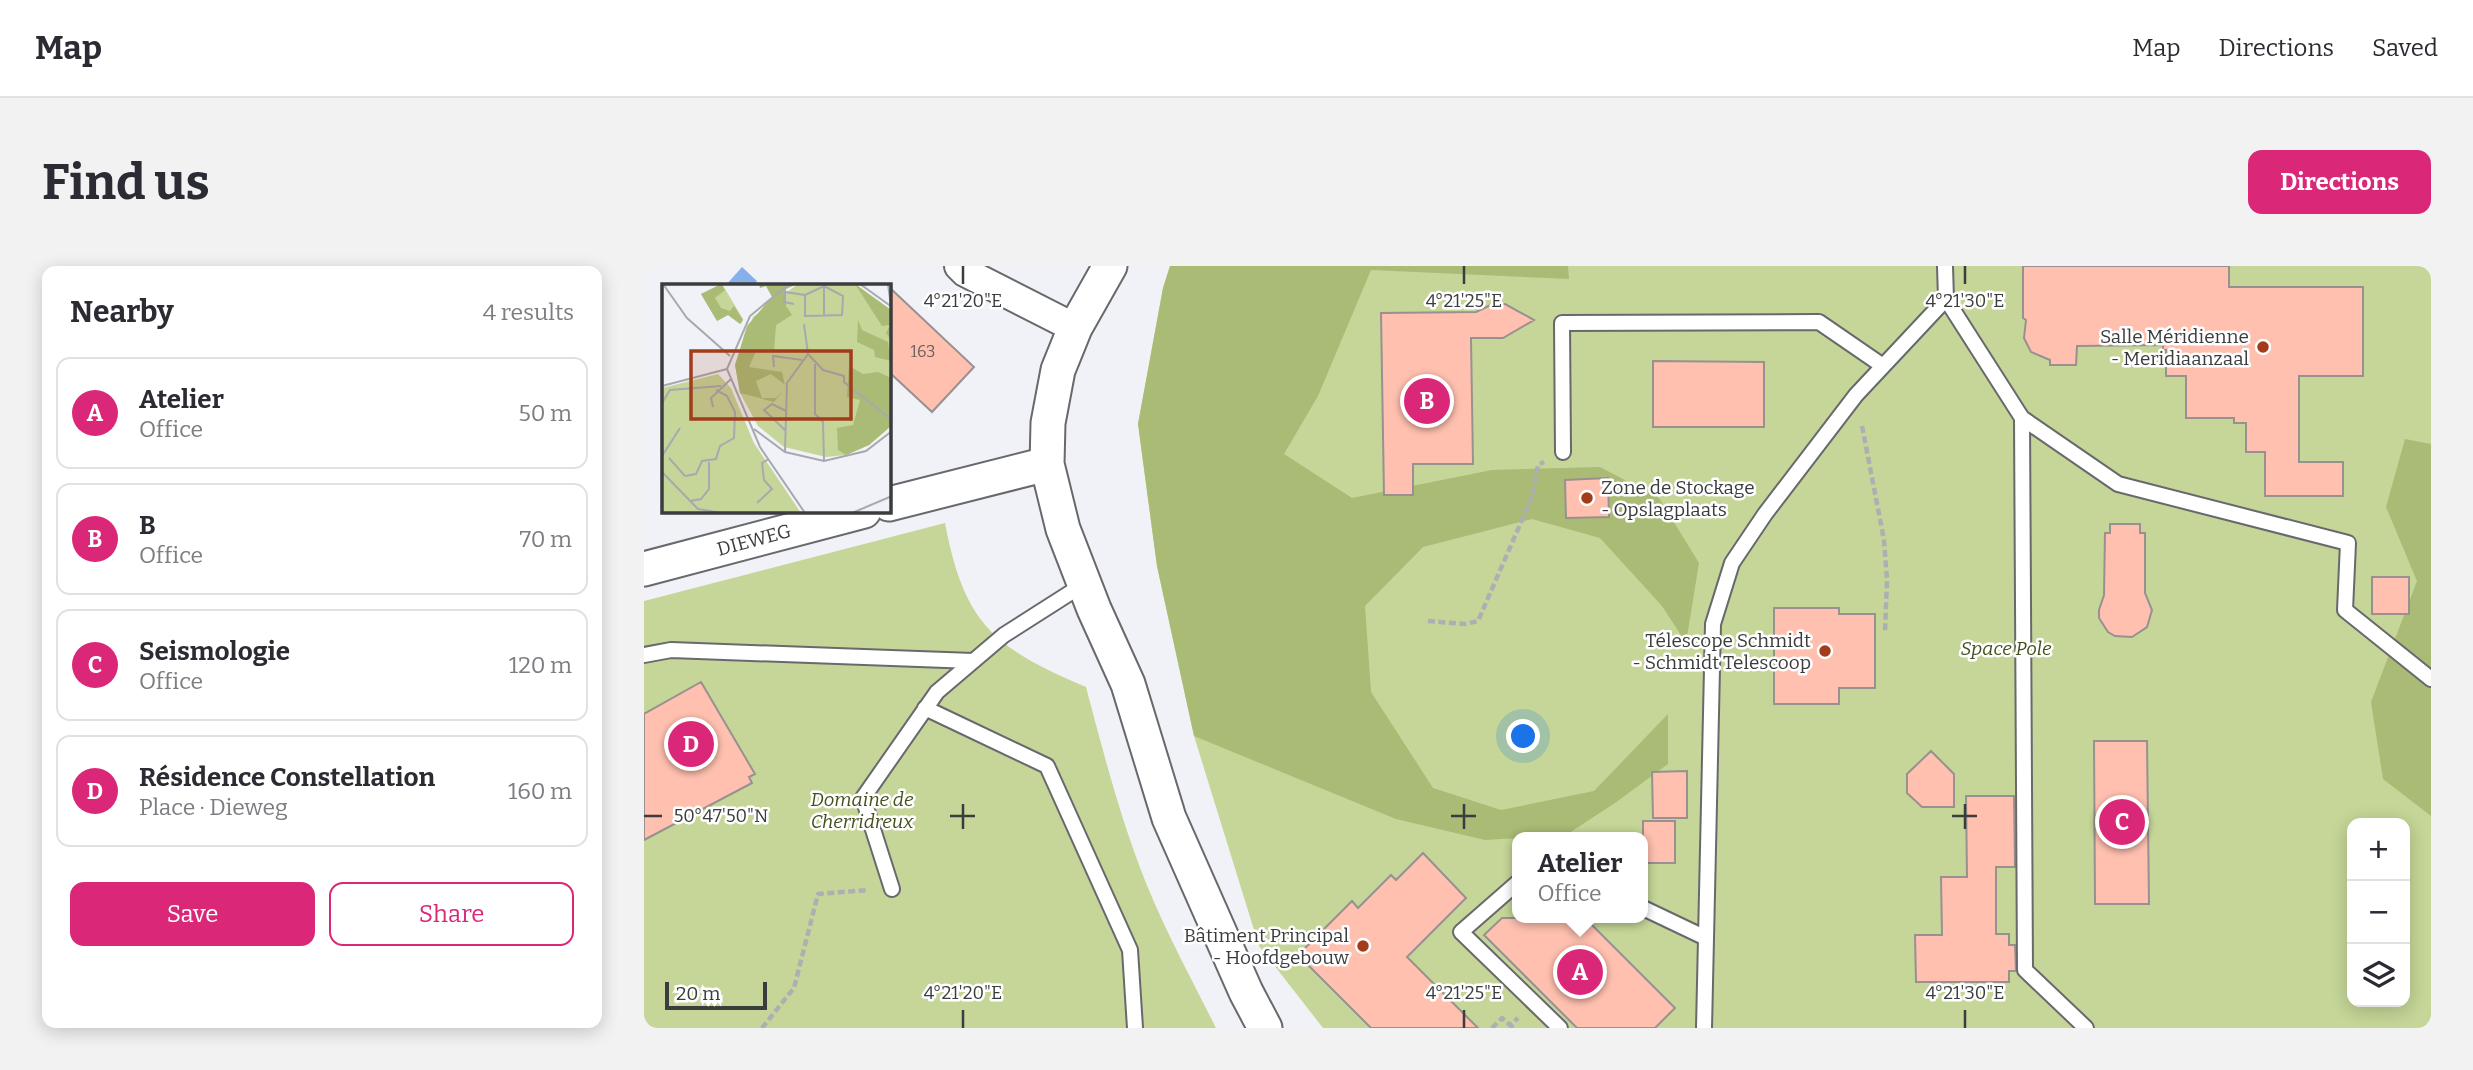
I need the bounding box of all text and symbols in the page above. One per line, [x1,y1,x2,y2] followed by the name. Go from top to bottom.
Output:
[35,28,102,68] text: Map
[2132,34,2181,62] text: Map
[2219,34,2334,62] text: Directions
[2372,34,2438,62] text: Saved
[2248,150,2431,214] button: Directions
[42,153,210,212] text: Find us
[662,284,891,513] inset map
[924,290,1002,312] text: 4°21'20"E
[1426,290,1502,312] text: 4°21'25"E
[1926,290,2004,312] text: 4°21'30"E
[70,294,174,330] text: Nearby
[483,298,574,326] text: 4 results
[2100,325,2249,370] place label: Salle Méridienne - Meridiaanzaal
[2255,339,2271,355] marker: Salle Méridienne - Meridiaanzaal
[911,342,935,361] house number: 163
[1404,375,1450,427] pin: B
[139,384,224,415] text: Atelier
[87,399,103,427] text: A
[518,399,572,427] text: 50 m
[139,415,203,443] text: Office
[1601,476,1755,521] place label: Zone de Stockage - Opslagplaats
[1579,490,1595,506] marker: Zone de Stockage - Opslagplaats
[139,510,156,541] text: B
[714,519,794,561] street label: DIEWEG
[88,525,102,553] text: B
[520,525,572,553] text: 70 m
[139,541,203,569] text: Office
[1632,629,1811,674] place label: Télescope Schmidt - Schmidt Telescoop
[139,636,290,667] text: Seismologie
[1961,637,2052,660] park label: Space Pole
[1817,643,1833,659] marker: Télescope Schmidt - Schmidt Telescoop
[88,651,102,679] text: C
[509,651,572,679] text: 120 m
[139,667,203,695] text: Office
[668,718,714,770] pin: D
[1506,719,1540,753] your location
[139,762,435,793] text: Résidence Constellation
[87,777,103,805] text: D
[508,777,572,805] text: 160 m
[810,788,914,833] park label: Domaine de Cherridreux
[139,793,288,821] text: Place · Dieweg
[2099,796,2145,848] pin: C
[674,805,768,827] text: 50°47'50"N
[2347,818,2410,1007] map controls
[2347,818,2410,881] button: +
[1512,832,1648,923] popup
[1538,848,1622,879] text: Atelier
[1538,879,1602,907] text: Office
[2347,881,2410,944] button: −
[70,882,315,946] button: Save
[329,882,574,946] button: Share
[1184,924,1350,969] place label: Bâtiment Principal - Hoofdgebouw
[1355,938,1371,954] marker: Bâtiment Principal - Hoofdgebouw
[2347,944,2410,1007] button: layers
[1557,946,1603,998] pin: A
[665,979,766,1011] scale bar
[676,982,720,1005] text: 20 m
[924,982,1002,1004] text: 4°21'20"E
[1426,982,1502,1004] text: 4°21'25"E
[1926,982,2004,1004] text: 4°21'30"E

